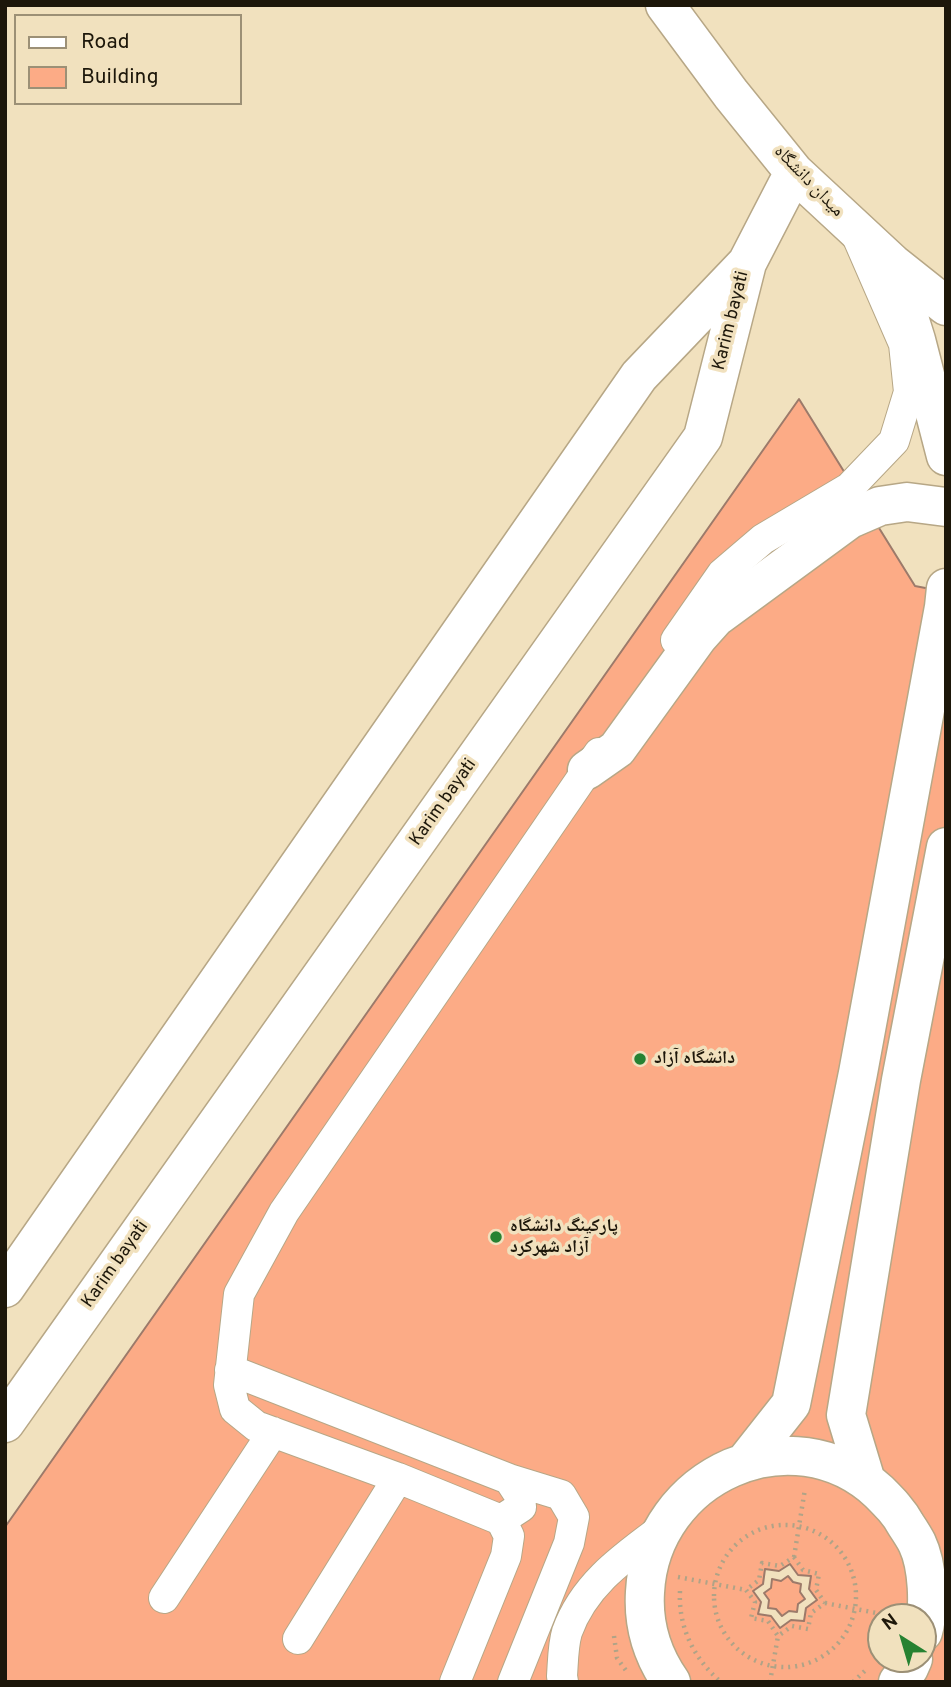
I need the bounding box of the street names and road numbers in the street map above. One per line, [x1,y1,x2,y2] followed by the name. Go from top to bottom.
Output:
[769,142,847,222] street label: میدان دانشگاه
[709,269,755,373] street label: Karim bayati
[406,755,482,851] street label: Karim bayati
[78,1217,154,1313] street label: Karim bayati

